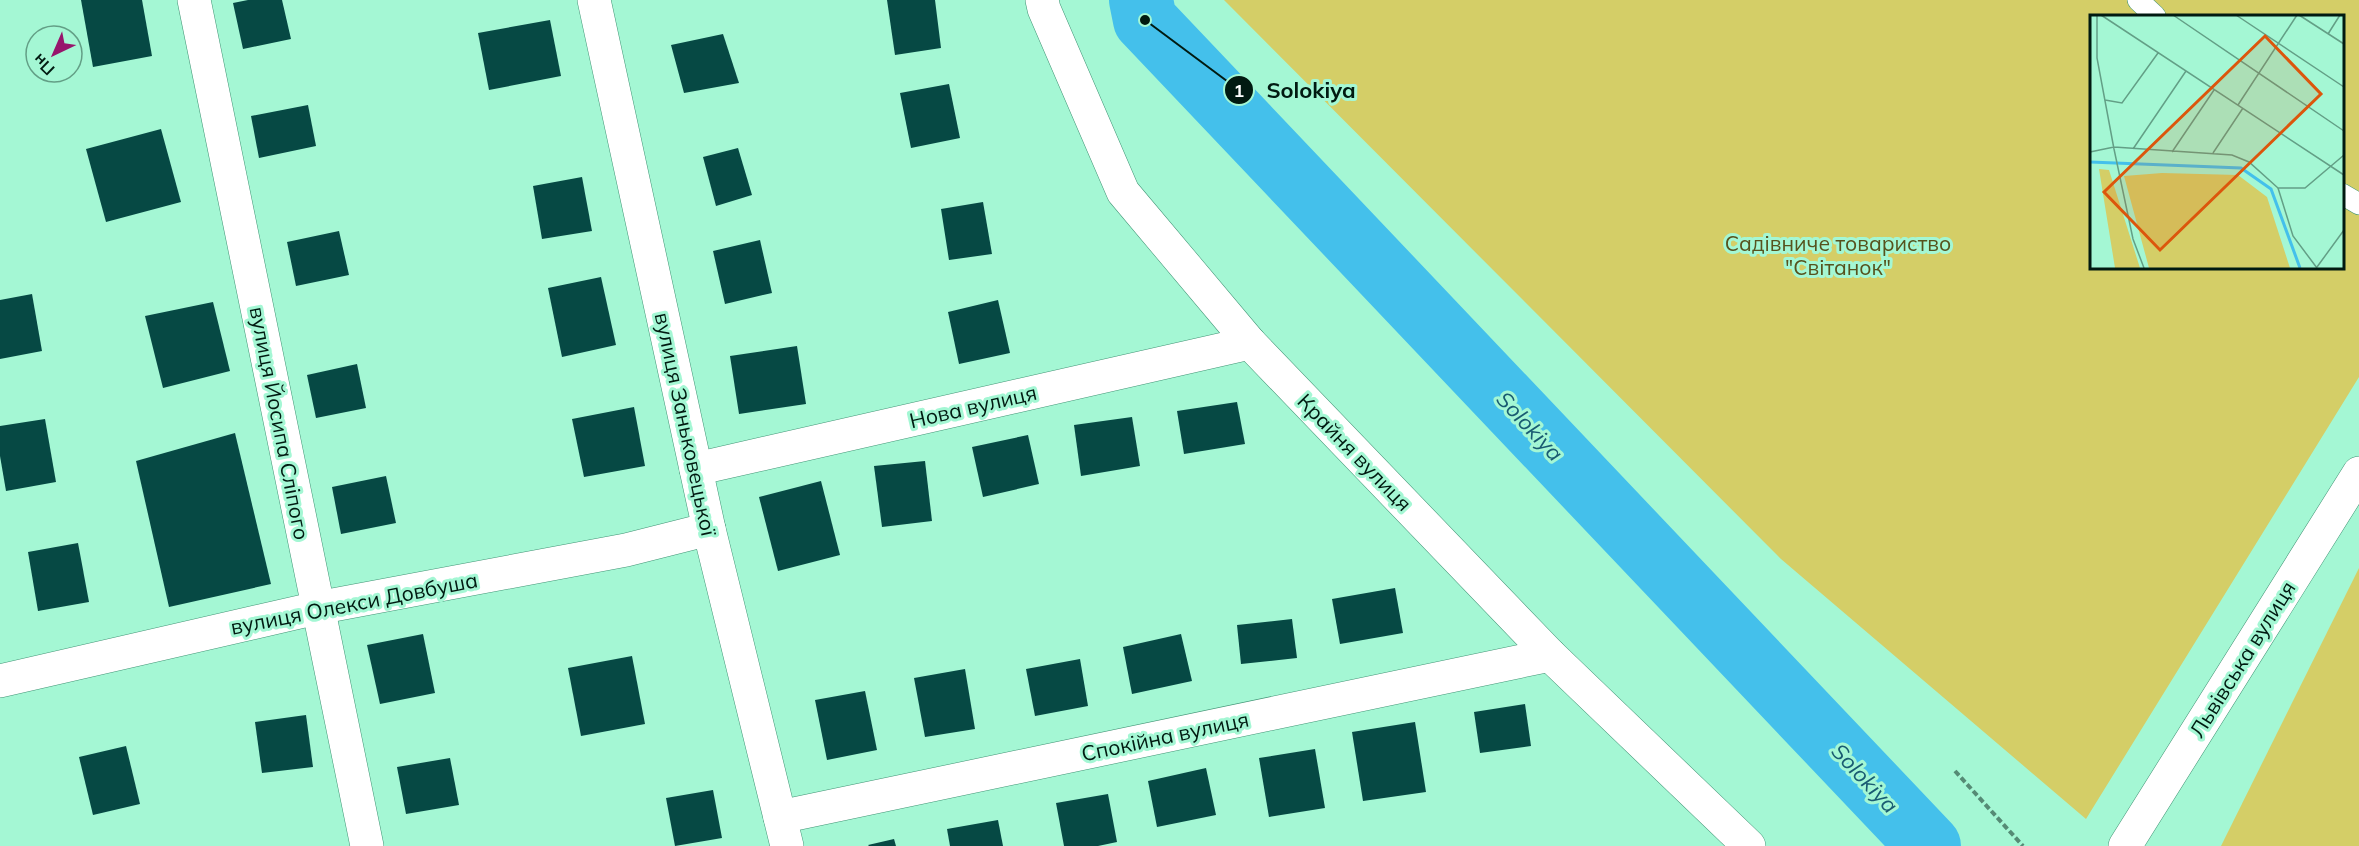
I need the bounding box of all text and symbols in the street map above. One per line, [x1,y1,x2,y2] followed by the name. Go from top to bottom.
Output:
[2090,15,2344,268] inset map
[24,24,84,84] north arrow
[29,50,59,80] text: Пн
[1224,70,1368,110] callout: Solokiya
[1266,76,1356,104] text: Solokiya
[1234,79,1244,102] text: 1
[1725,230,1951,280] park label: Садівниче товариство "Світанок"
[245,304,315,542] street label: вулиця Йосипа Сліпого
[650,310,723,539] street label: вулиця Заньковецької
[907,379,1039,433] street label: Нова вулиця
[1491,385,1569,467] water label: Solokiya
[1292,388,1418,516] street label: Крайня вулиця
[228,566,480,640] street label: вулиця Олекси Довбуша
[2183,576,2301,742] street label: Львівська вулиця
[1079,706,1251,766] street label: Спокійна вулиця
[1826,737,1904,819] water label: Solokiya

